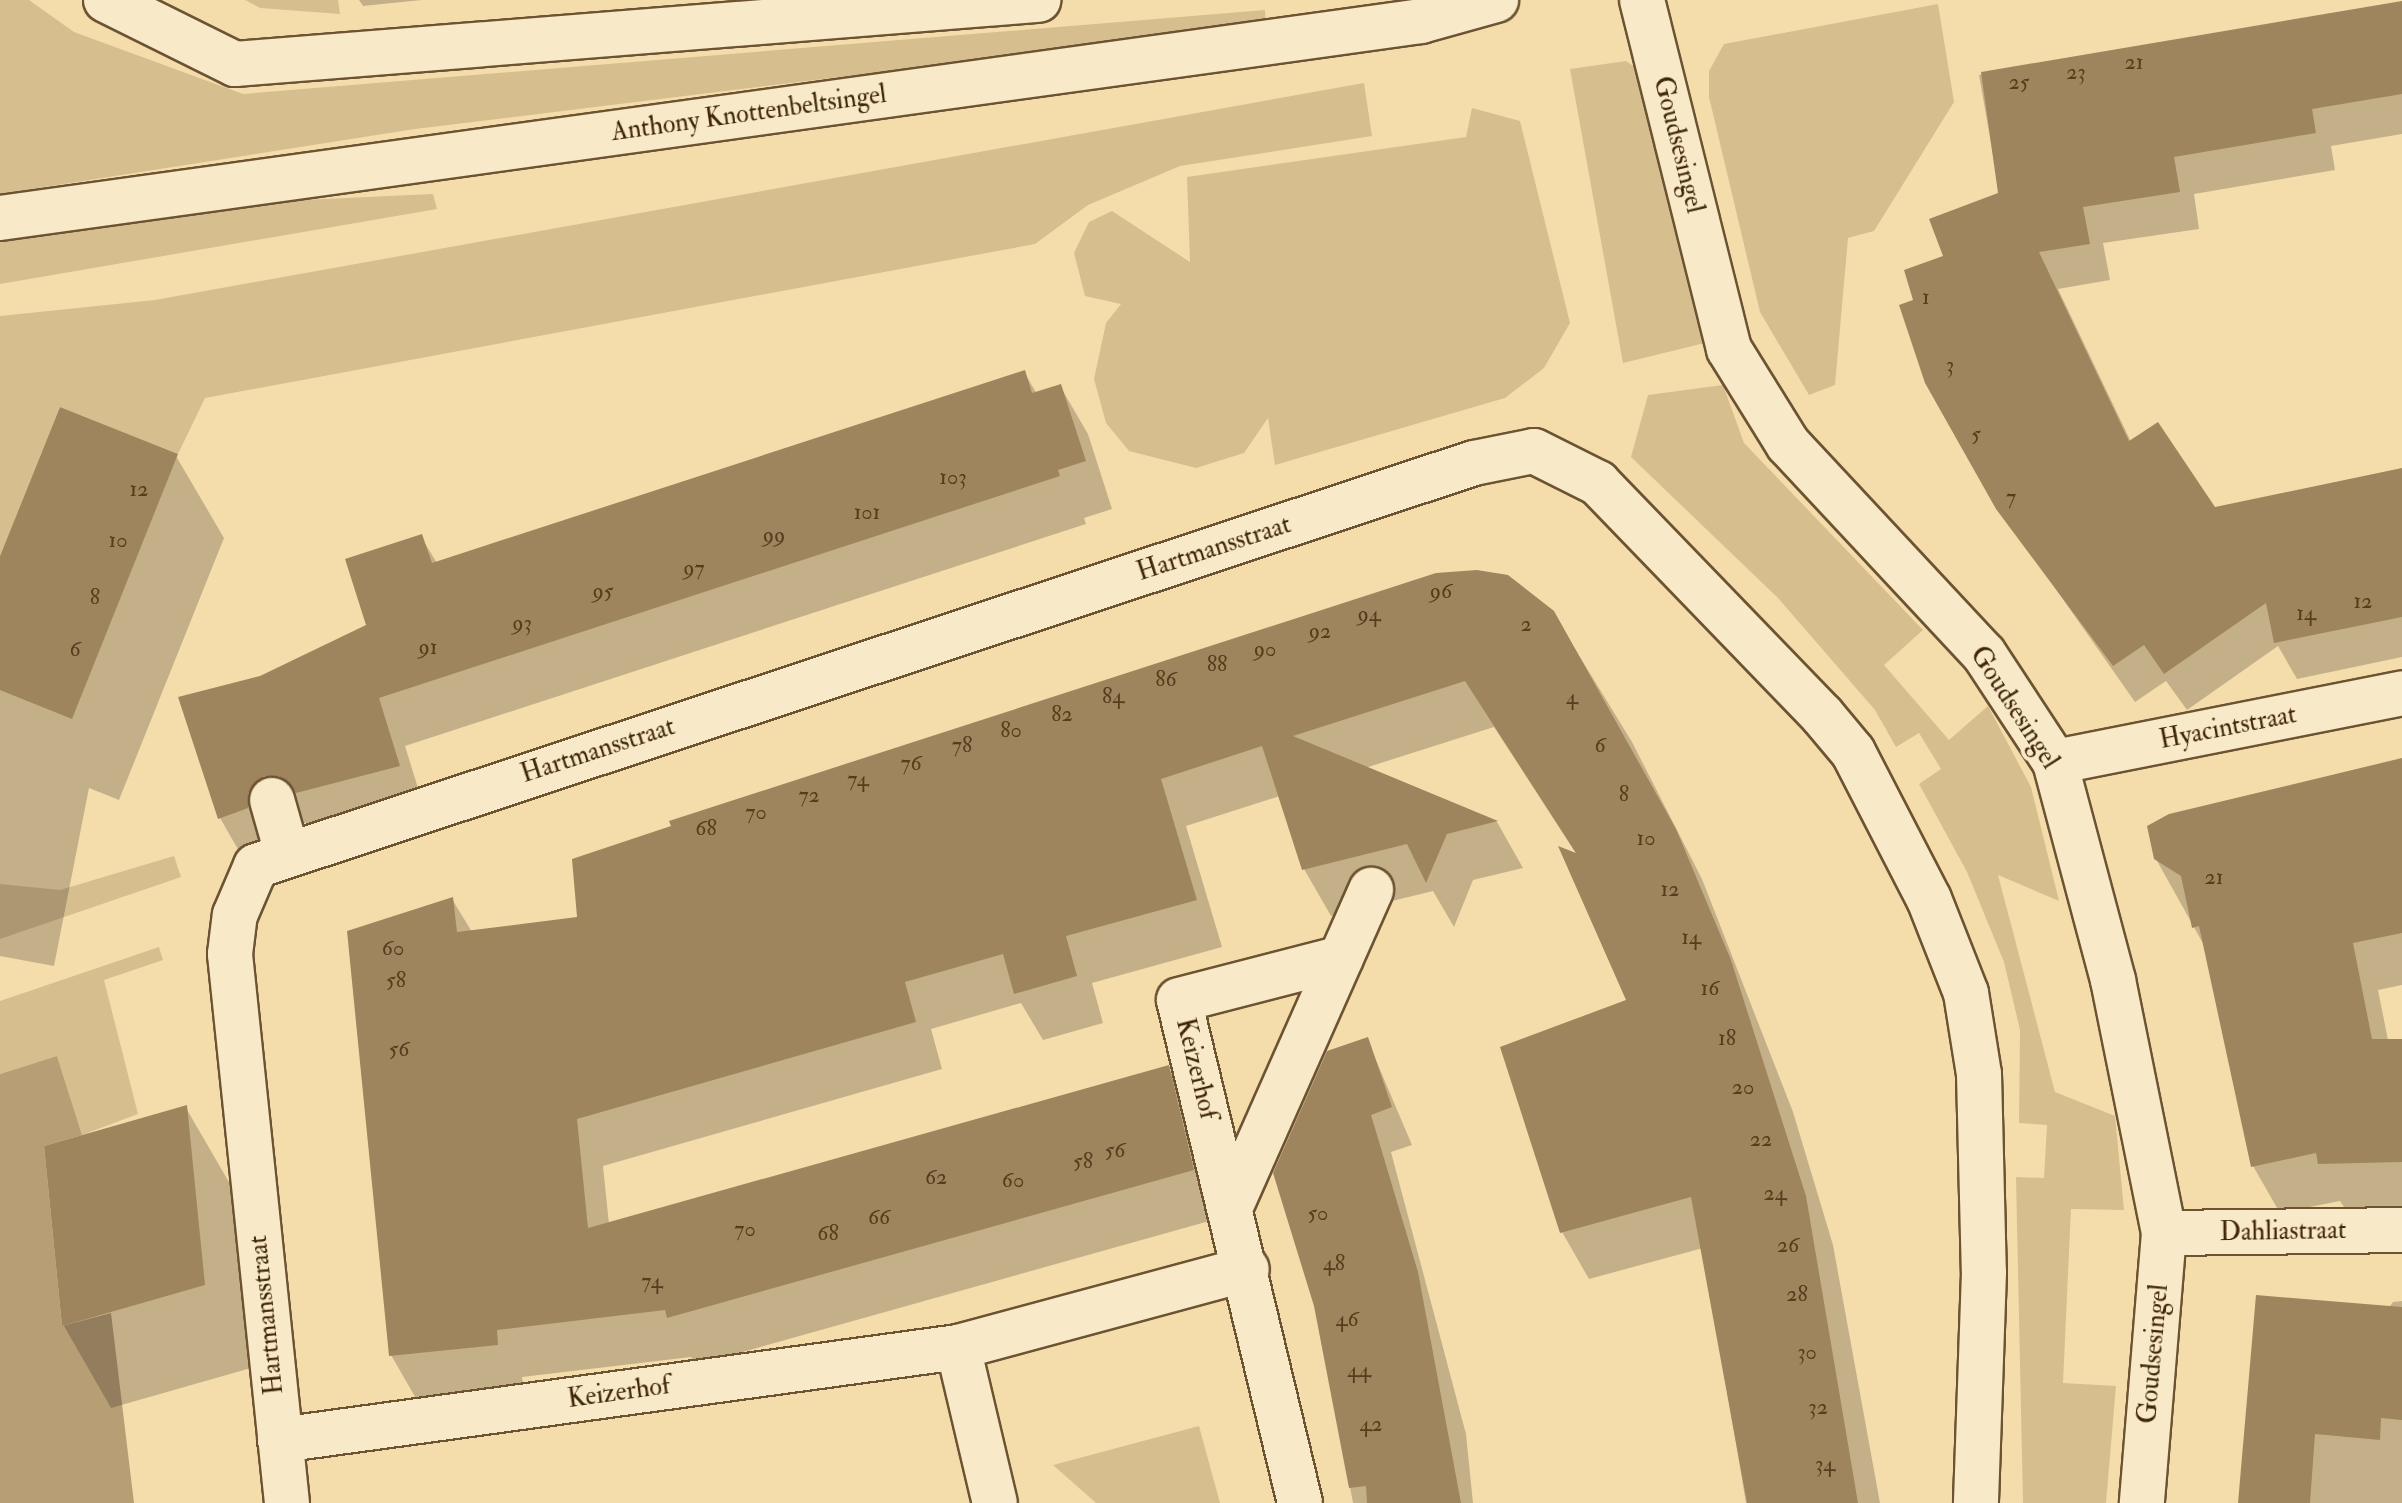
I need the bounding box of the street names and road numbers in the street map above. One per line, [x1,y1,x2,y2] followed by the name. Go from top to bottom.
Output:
[1646,73,1710,217] street label: Goudsesingel
[609,79,889,149] street label: Anthony Knottenbeltsingel
[1133,509,1295,589] street label: Hartmansstraat
[1963,641,2065,775] street label: Goudsesingel
[2157,699,2299,757] street label: Hyacintstraat
[517,711,679,791] street label: Hartmansstraat
[1168,1015,1224,1123] street label: Keizerhof
[2219,1215,2347,1249] street label: Dahliastraat
[243,1234,291,1396] street label: Hartmansstraat
[2132,1283,2176,1425] street label: Goudsesingel
[566,1370,672,1416] street label: Keizerhof

